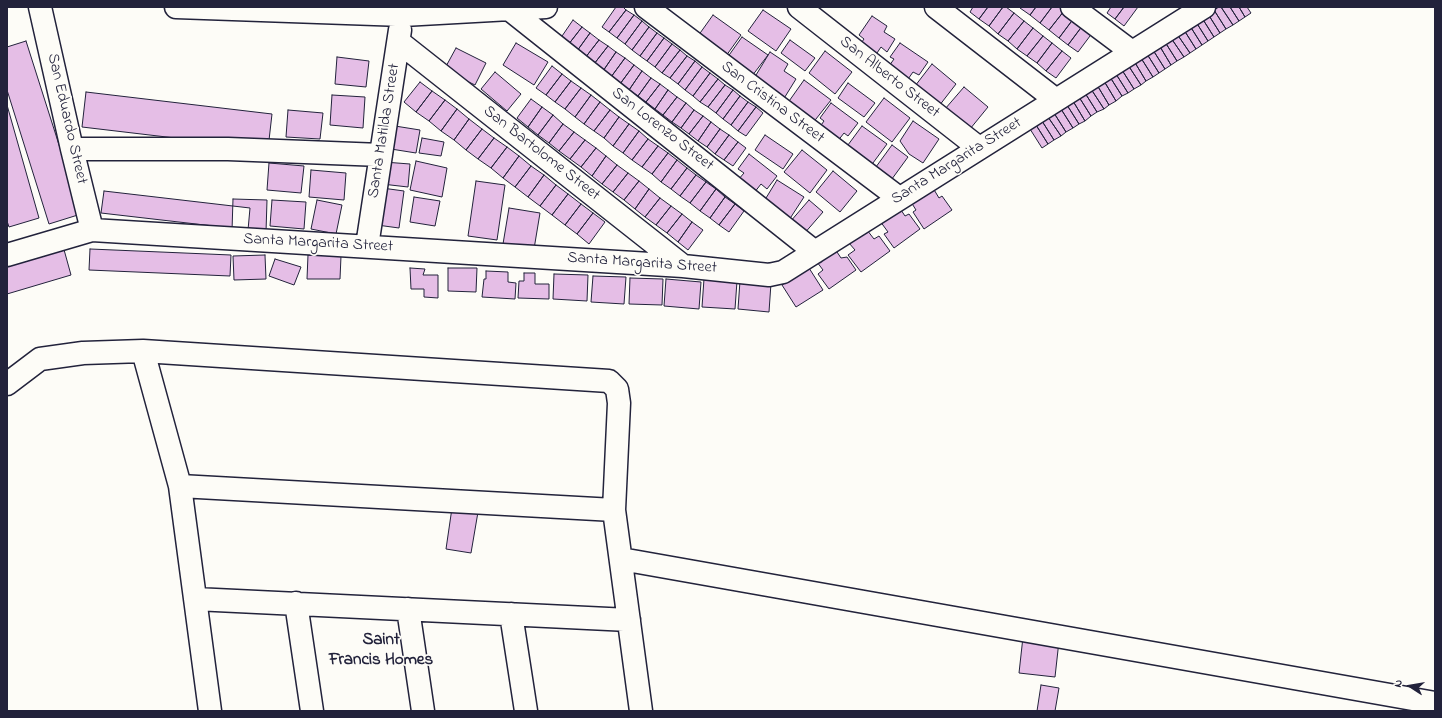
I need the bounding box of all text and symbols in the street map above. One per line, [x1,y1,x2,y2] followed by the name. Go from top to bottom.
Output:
[835,33,943,123] street label: San Alberto Street
[42,52,90,186] street label: San Eduardo Street
[716,58,828,148] street label: San Cristina Street
[365,62,405,200] street label: Santa Matilda Street
[607,84,717,176] street label: San Lorenzo Street
[479,102,603,206] street label: San Bartolome Street
[888,114,1026,210] street label: Santa Margarita Street
[243,230,393,258] street label: Santa Margarita Street
[566,249,718,279] street label: Santa Margarita Street
[329,631,433,671] district label: Saint Francis Homes
[1390,666,1430,706] north arrow
[1390,678,1407,689] text: N

